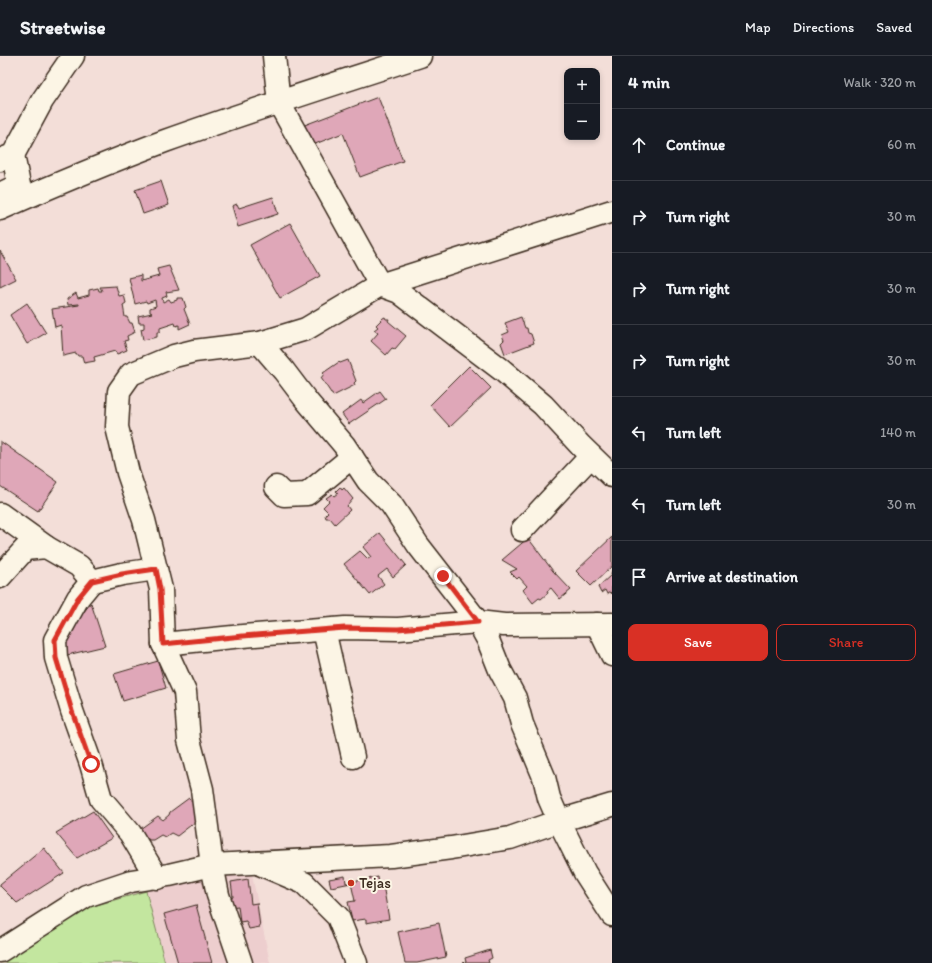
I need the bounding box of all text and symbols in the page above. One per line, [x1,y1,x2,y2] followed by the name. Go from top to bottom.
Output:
[20,16,106,39] text: Streetwise
[745,19,771,36] text: Map
[793,19,854,36] text: Directions
[876,19,912,36] text: Saved
[564,68,600,140] map controls
[564,68,600,104] button: +
[628,72,670,92] text: 4 min
[844,75,916,90] text: Walk · 320 m
[564,104,600,140] button: −
[628,134,650,156] icon: ahead
[666,136,725,154] text: Continue
[887,137,916,152] text: 60 m
[628,206,650,228] icon: right
[666,208,730,226] text: Turn right
[887,209,916,224] text: 30 m
[628,278,650,300] icon: right
[666,280,730,298] text: Turn right
[887,281,916,296] text: 30 m
[628,350,650,372] icon: right
[666,352,730,370] text: Turn right
[887,353,916,368] text: 30 m
[628,422,650,444] icon: left
[666,424,721,442] text: Turn left
[880,425,916,440] text: 140 m
[628,494,650,516] icon: left
[666,496,721,514] text: Turn left
[887,497,916,512] text: 30 m
[628,566,650,588] icon: arrive
[434,567,452,585] route end
[666,568,798,586] text: Arrive at destination
[628,624,768,661] button: Save
[776,624,916,661] button: Share
[82,755,100,773] route start
[359,874,391,892] place label: Tejas
[346,878,356,888] marker: Tejas

